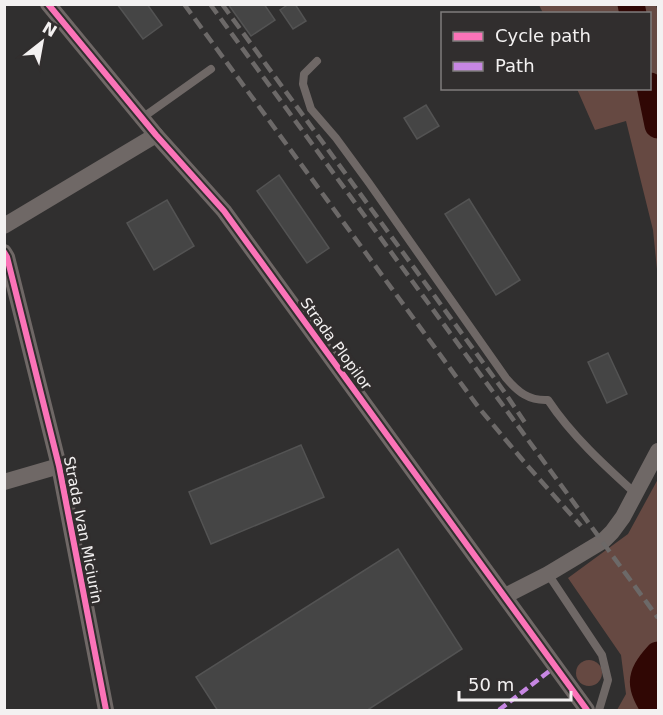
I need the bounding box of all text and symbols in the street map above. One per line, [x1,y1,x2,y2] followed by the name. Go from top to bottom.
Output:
[12,12,72,72] north arrow
[441,12,651,90] legend
[39,18,60,41] text: N
[495,25,591,46] text: Cycle path
[495,55,535,76] text: Path
[296,294,376,394] street label: Strada Plopilor
[60,455,106,605] street label: Strada Ivan Miciurin
[459,664,572,702] scale bar
[468,674,514,695] text: 50 m

